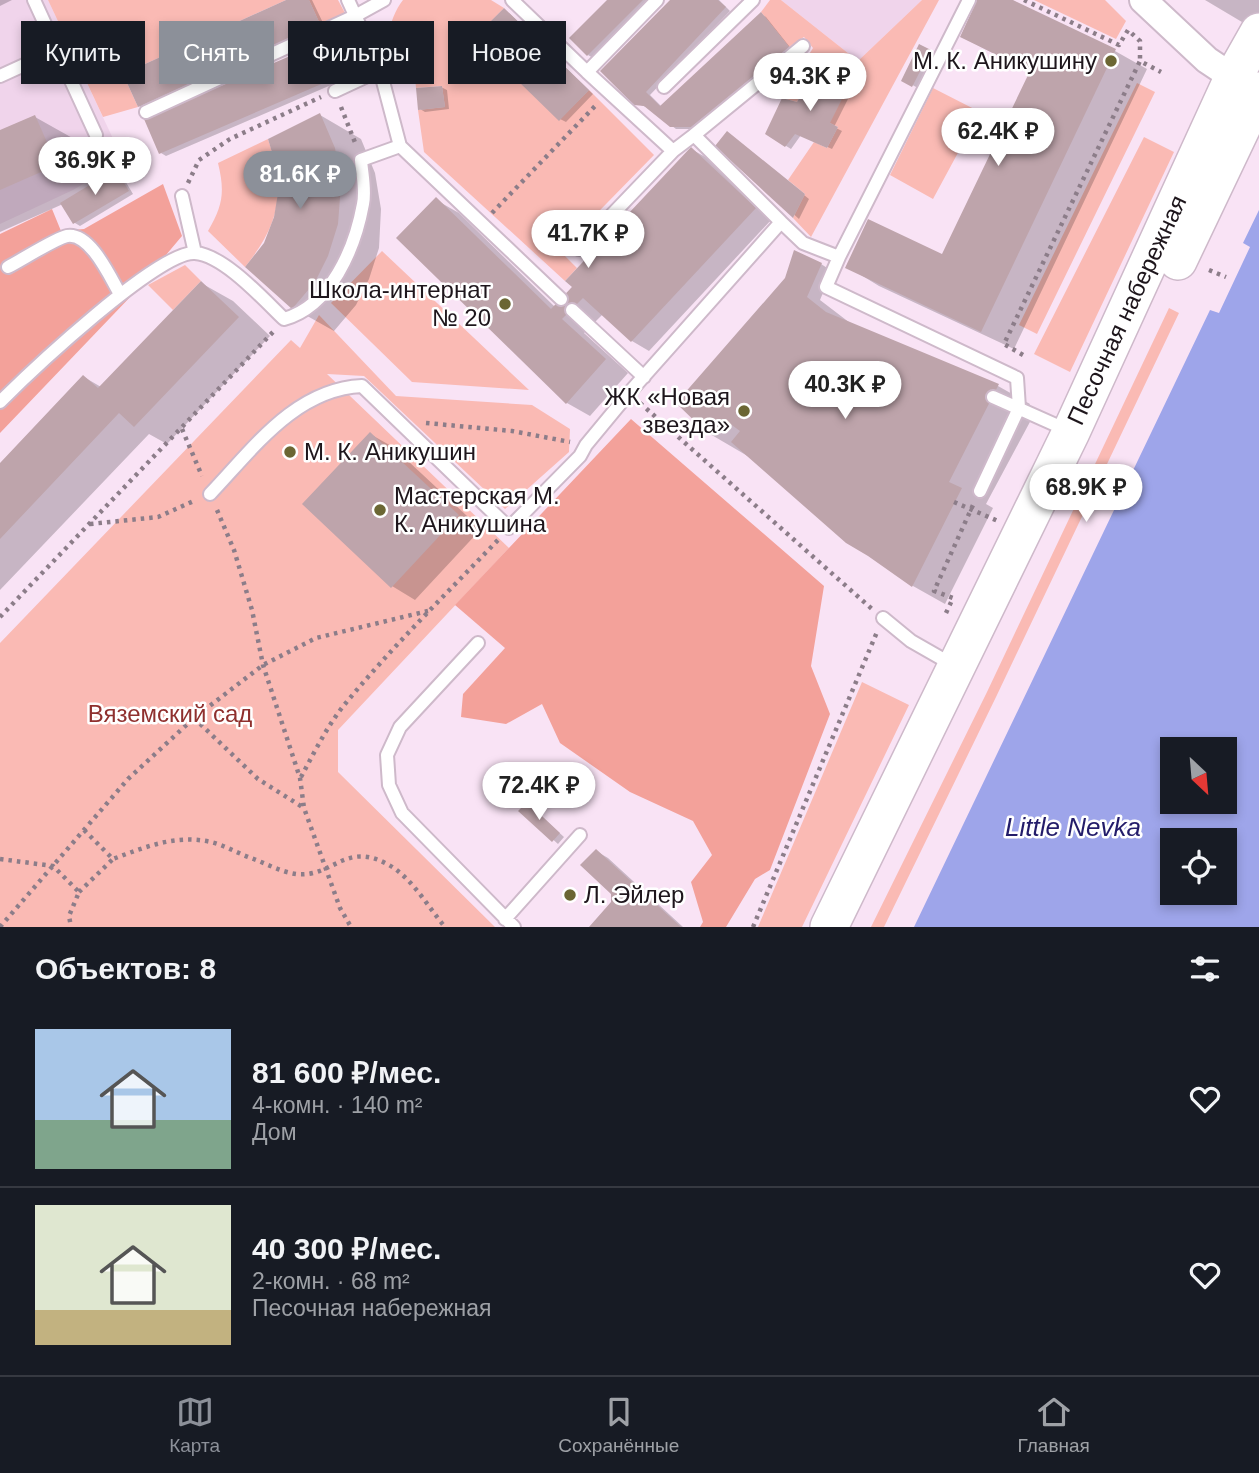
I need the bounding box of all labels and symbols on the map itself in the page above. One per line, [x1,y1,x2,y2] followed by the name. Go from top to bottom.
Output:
[913,47,1097,74] place label: М. К. Аникушину
[1103,53,1119,69] marker: М. К. Аникушину
[745,54,875,113] pin: 94.3K ₽
[933,108,1063,168] pin: 62.4K ₽
[30,138,160,197] pin: 36.9K ₽
[235,152,365,211] pin: 81.6K ₽
[1061,191,1192,429] street label: Песочная набережная
[523,210,653,270] pin: 41.7K ₽
[309,276,491,331] place label: Школа-интернат № 20
[497,296,513,312] marker: Школа-интернат № 20
[780,362,910,421] pin: 40.3K ₽
[604,383,730,438] place label: ЖК «Новая звезда»
[736,403,752,419] marker: ЖК «Новая звезда»
[304,438,476,465] place label: М. К. Аникушин
[282,444,298,460] marker: М. К. Аникушин
[1021,464,1151,524] pin: 68.9K ₽
[394,482,560,537] place label: Мастерская М. К. Аникушина
[372,502,388,518] marker: Мастерская М. К. Аникушина
[88,700,252,727] park label: Вяземский сад
[1160,737,1237,814] north arrow
[474,762,604,822] pin: 72.4K ₽
[1005,812,1141,842] water label: Little Nevka
[584,881,684,908] place label: Л. Эйлер
[562,887,578,903] marker: Л. Эйлер

